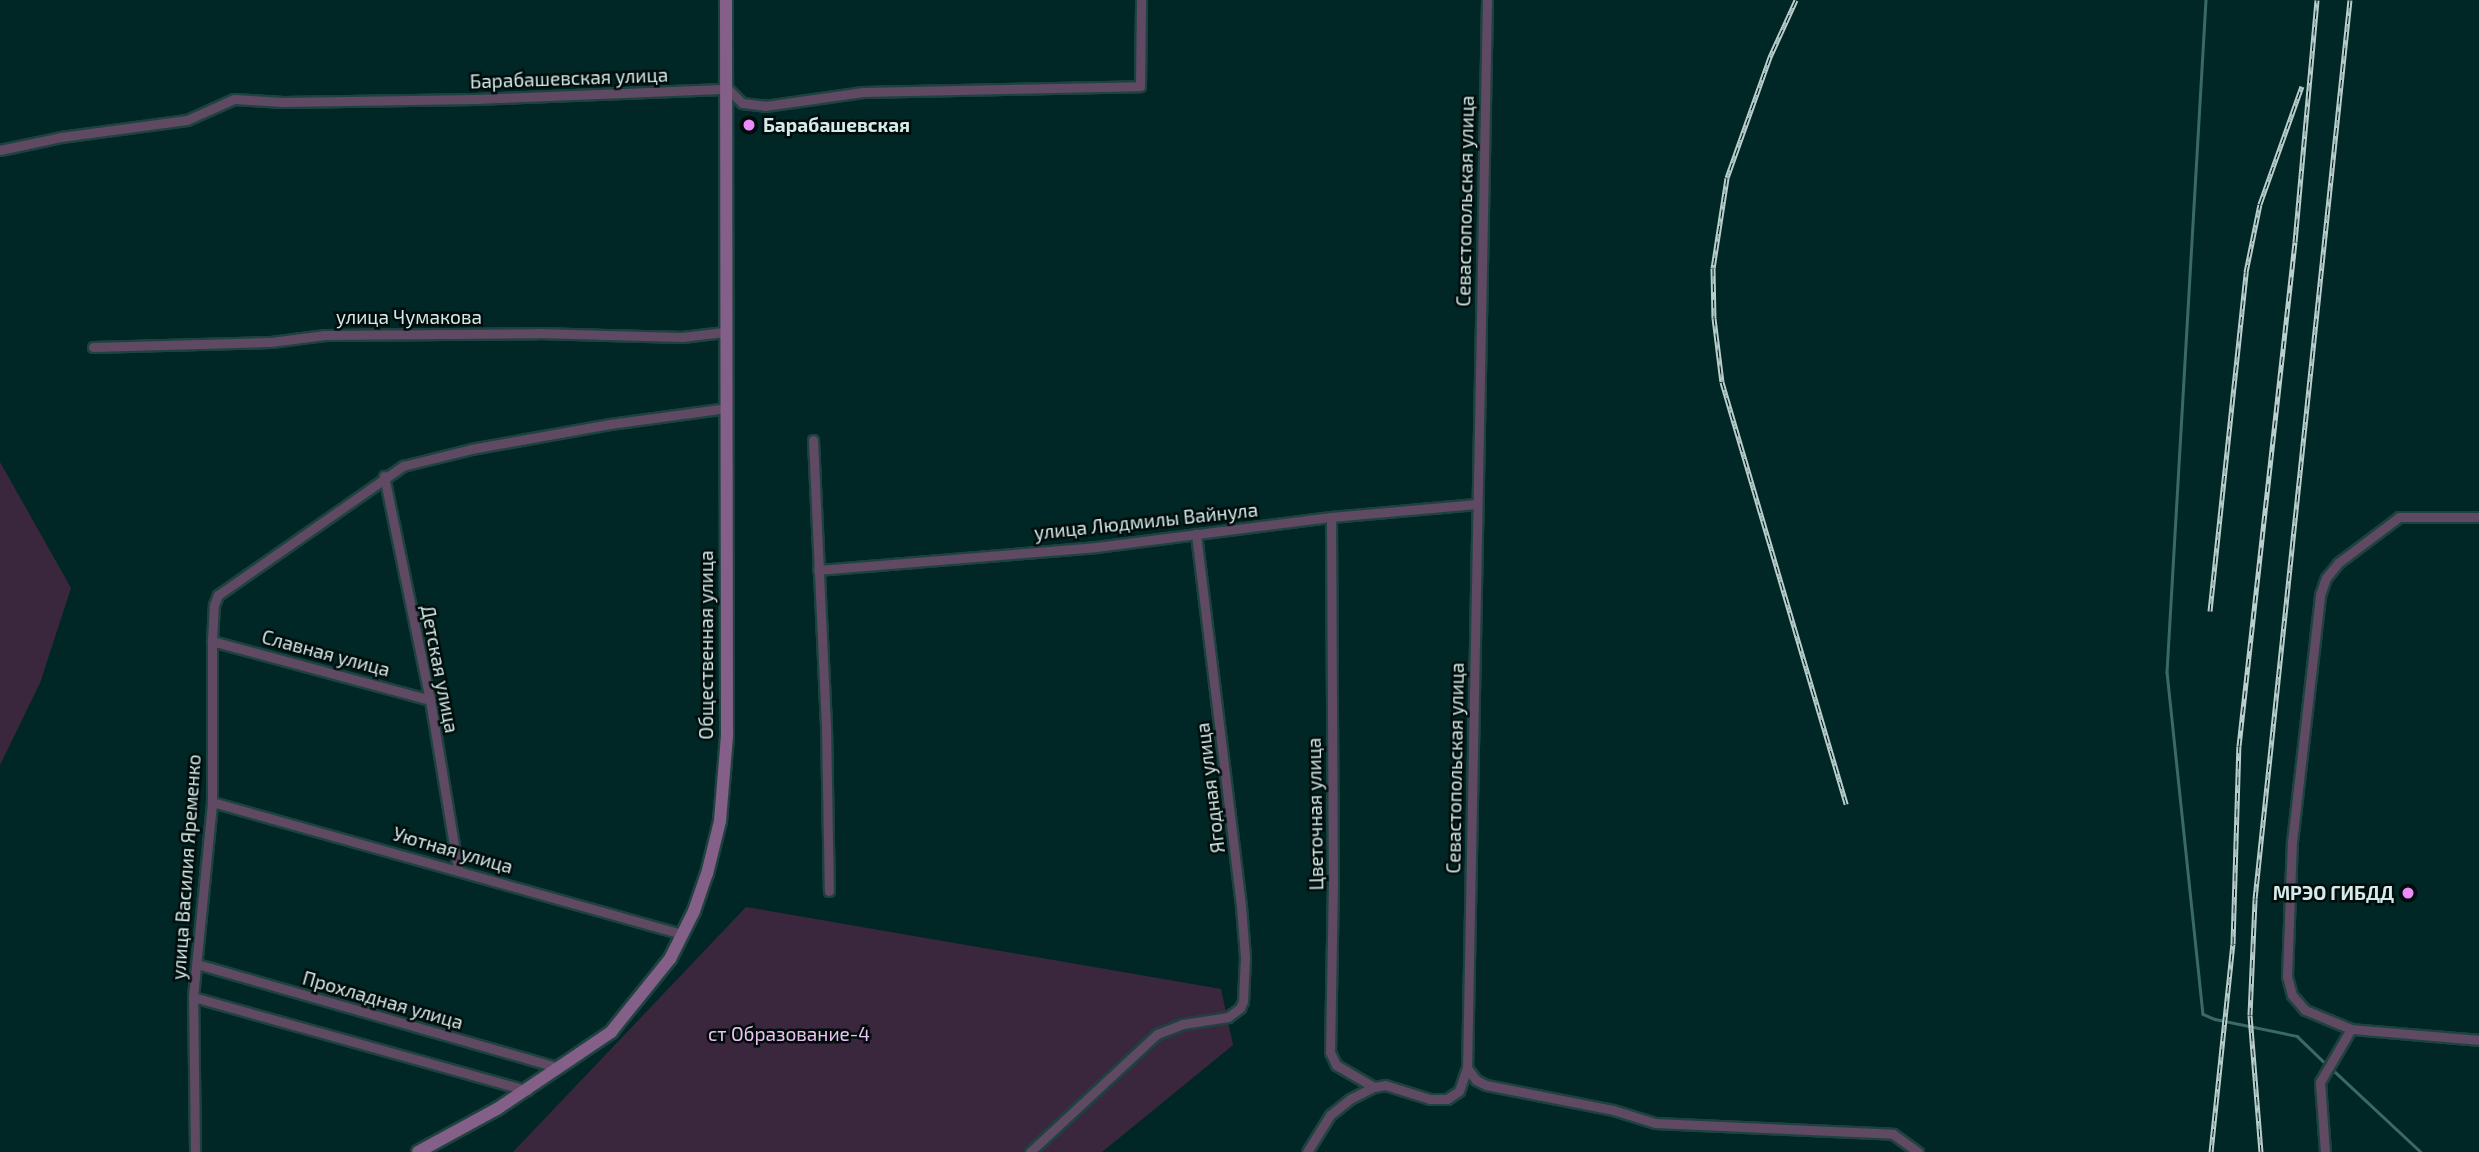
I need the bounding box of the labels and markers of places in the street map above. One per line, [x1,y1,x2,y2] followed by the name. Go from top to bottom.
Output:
[763,114,910,136] place label: Барабашевская
[741,117,757,133] marker: Барабашевская
[2273,882,2394,904] place label: МРЭО ГИБДД
[2400,885,2416,901] marker: МРЭО ГИБДД

